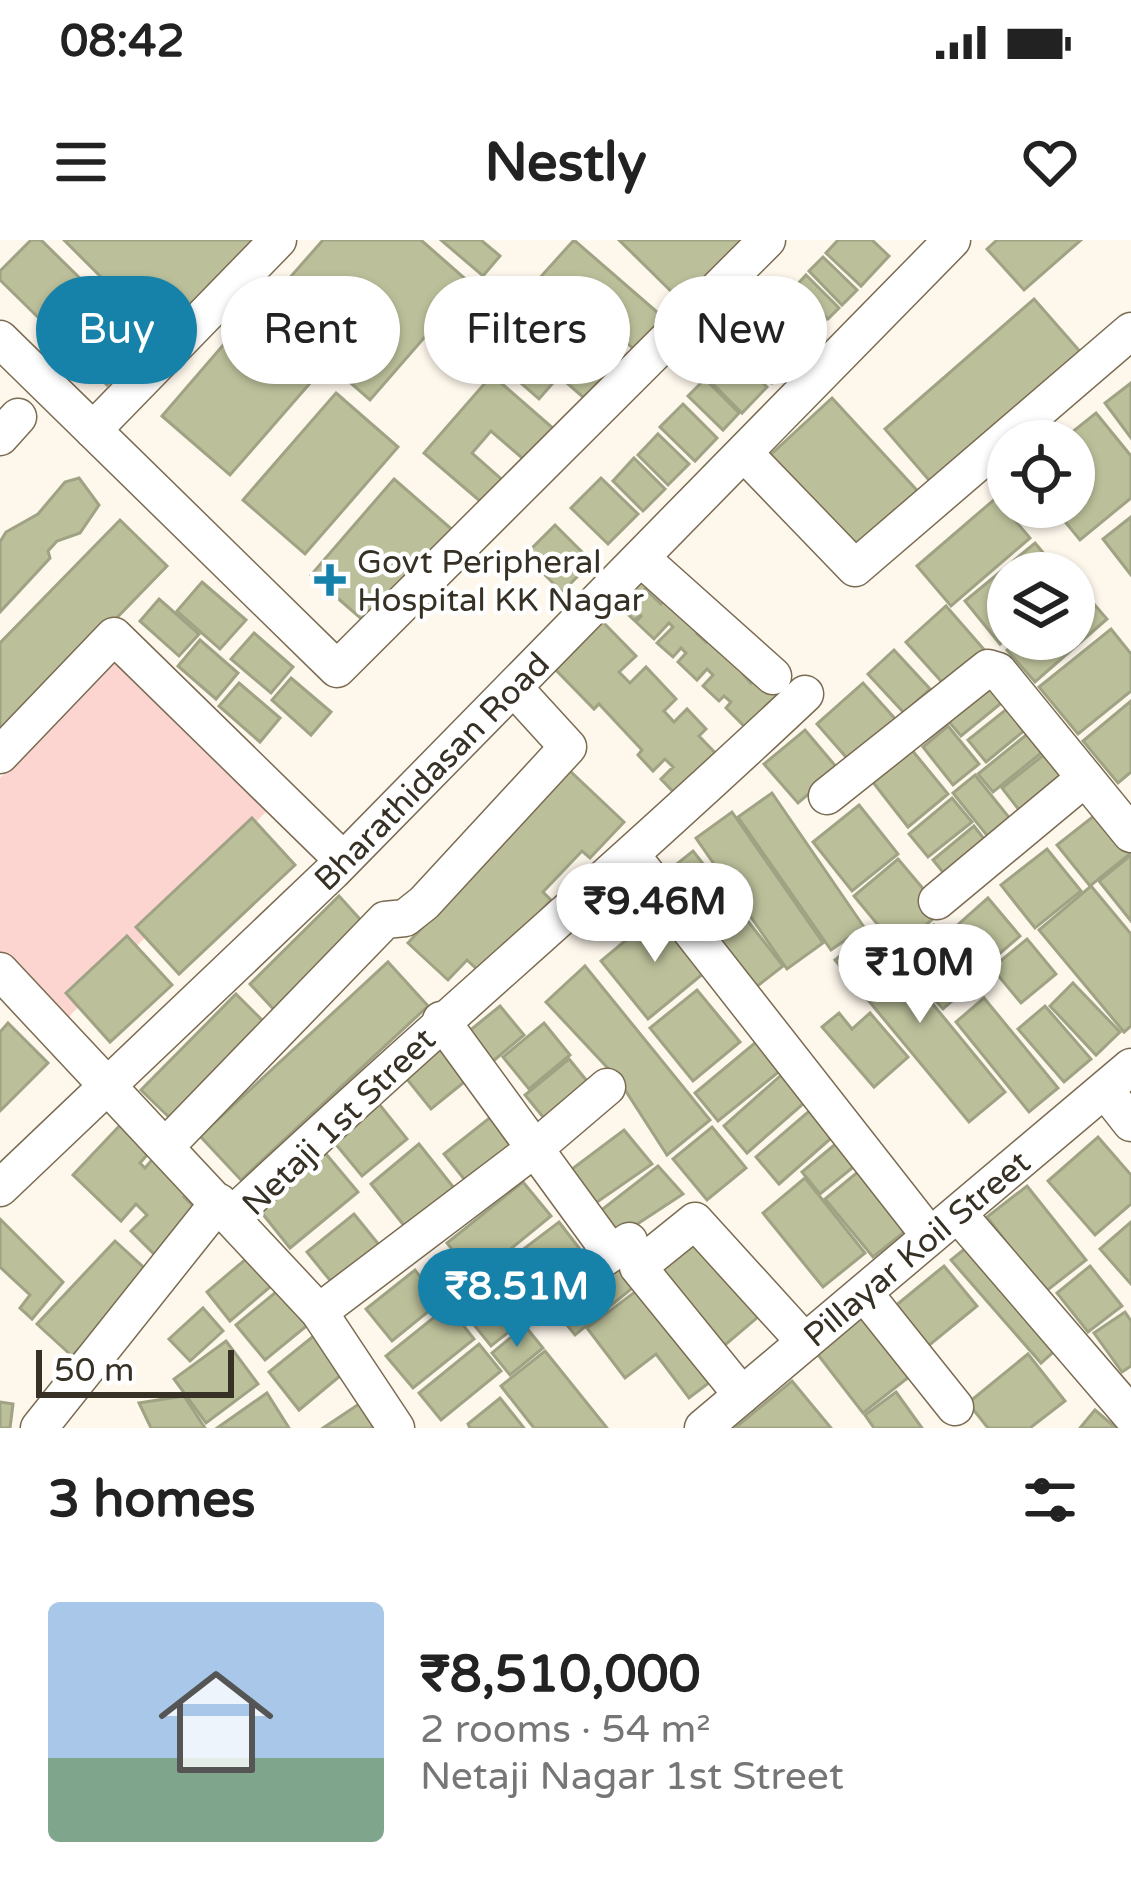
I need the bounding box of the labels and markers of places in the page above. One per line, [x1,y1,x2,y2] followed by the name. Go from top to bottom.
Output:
[357,543,645,620] place label: Govt Peripheral Hospital KK Nagar
[314,564,346,596] marker: Govt Peripheral Hospital KK Nagar
[557,863,753,965] pin: ₹9.46M
[849,924,991,1026] pin: ₹10M
[419,1248,615,1350] pin: ₹8.51M

